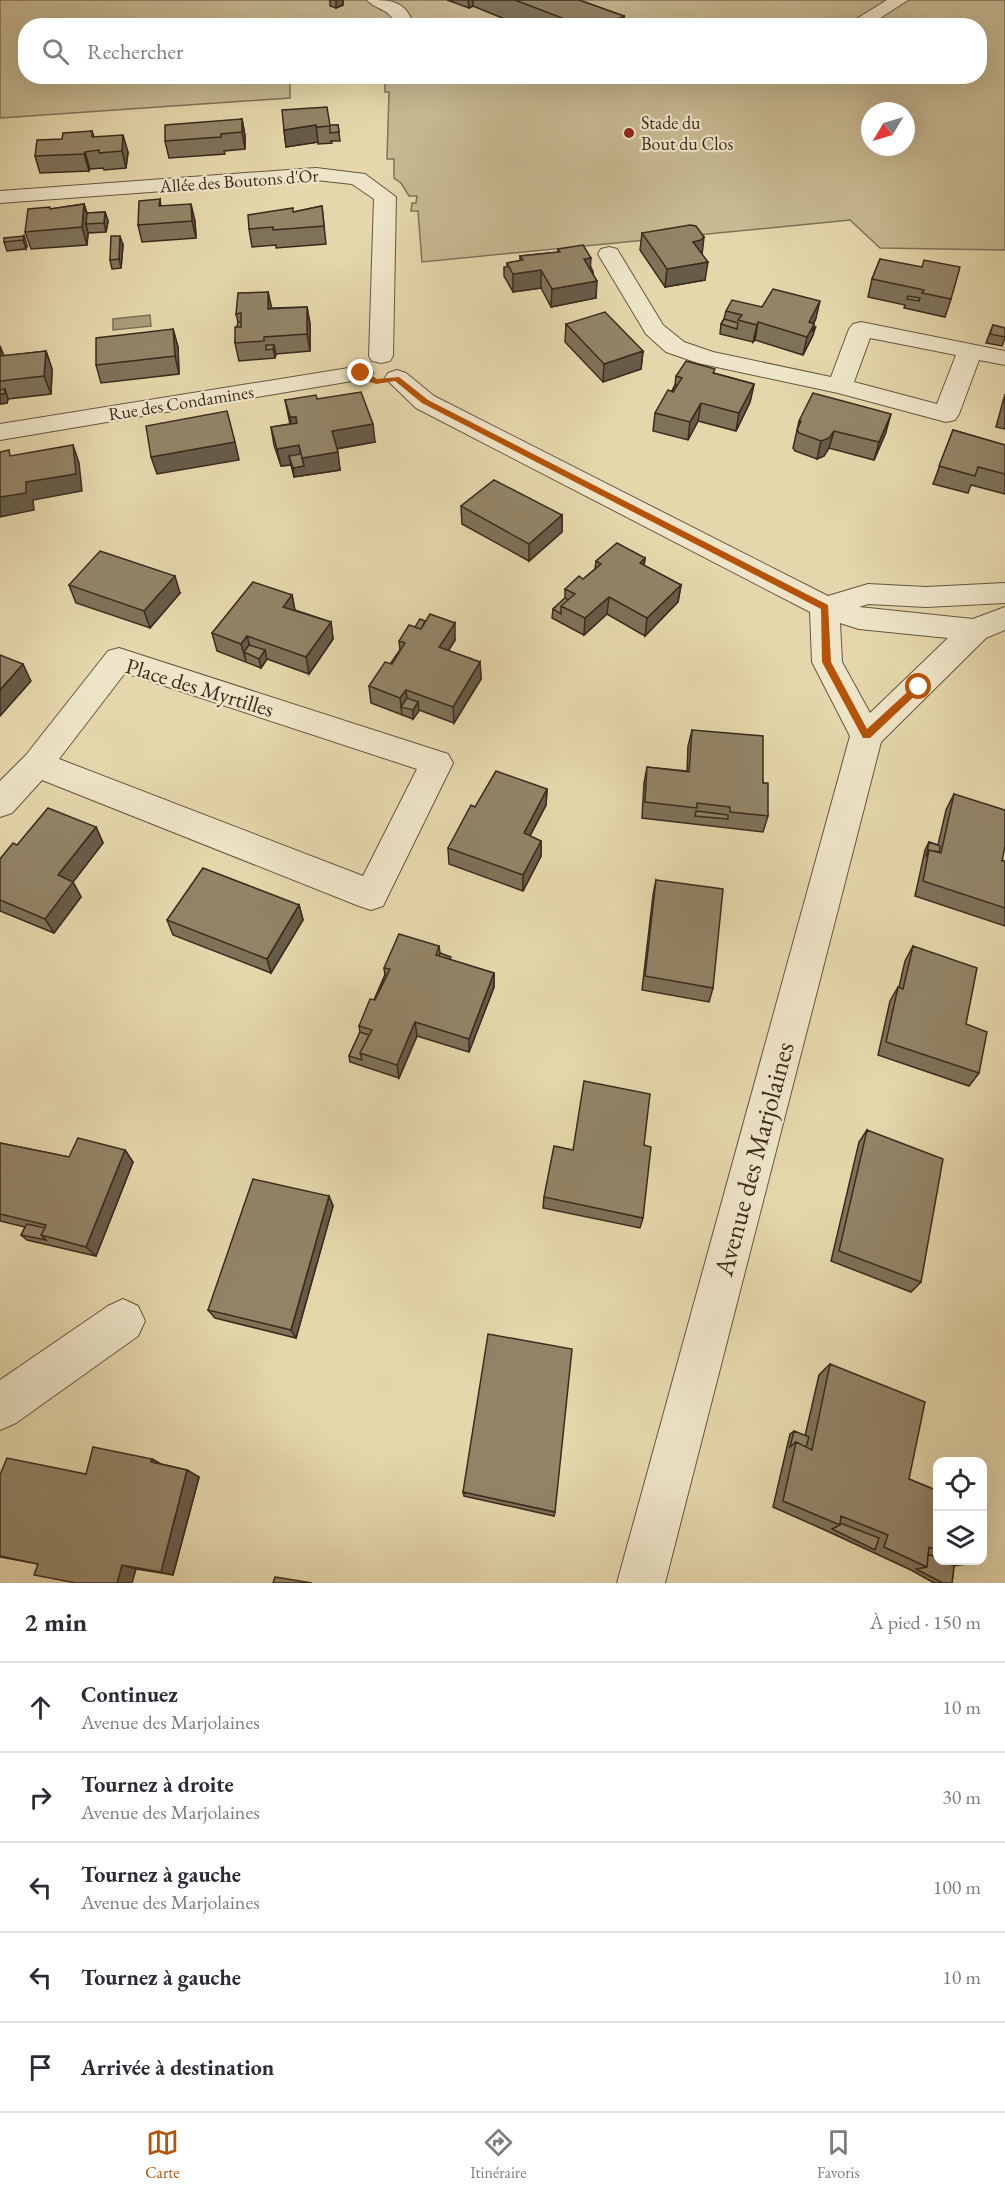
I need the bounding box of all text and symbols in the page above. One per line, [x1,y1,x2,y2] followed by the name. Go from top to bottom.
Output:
[18,18,987,84] search box
[39,35,72,68] icon: search
[87,37,183,66] text: Rechercher
[861,102,915,156] north arrow
[641,111,733,155] place label: Stade du Bout du Clos
[622,126,636,140] marker: Stade du Bout du Clos
[158,163,319,198] street label: Allée des Boutons d'Or
[347,359,373,385] route end
[107,380,255,425] street label: Rue des Condamines
[122,651,277,724] street label: Place des Myrtilles
[905,673,931,699] route start
[705,1038,802,1281] street label: Avenue des Marjolaines
[933,1457,987,1565] map controls
[933,1457,987,1511] button: locate
[933,1511,987,1565] button: layers
[24,1605,87,1639] text: 2 min
[870,1609,981,1635] text: À pied · 150 m
[81,1680,178,1709] text: Continuez
[24,1691,57,1724] icon: ahead
[942,1694,981,1720] text: 10 m
[81,1709,260,1735] text: Avenue des Marjolaines
[81,1770,234,1799] text: Tournez à droite
[24,1781,57,1814] icon: right
[942,1784,981,1810] text: 30 m
[81,1799,260,1825] text: Avenue des Marjolaines
[81,1860,241,1889] text: Tournez à gauche
[24,1871,57,1904] icon: left
[933,1874,981,1900] text: 100 m
[81,1889,260,1915] text: Avenue des Marjolaines
[24,1961,57,1994] icon: left
[81,1963,241,1992] text: Tournez à gauche
[942,1964,981,1990] text: 10 m
[24,2051,57,2084] icon: arrive
[81,2053,274,2082] text: Arrivée à destination
[145,2126,180,2183] tab: Carte
[470,2126,526,2183] tab: Itinéraire
[817,2126,860,2183] tab: Favoris

